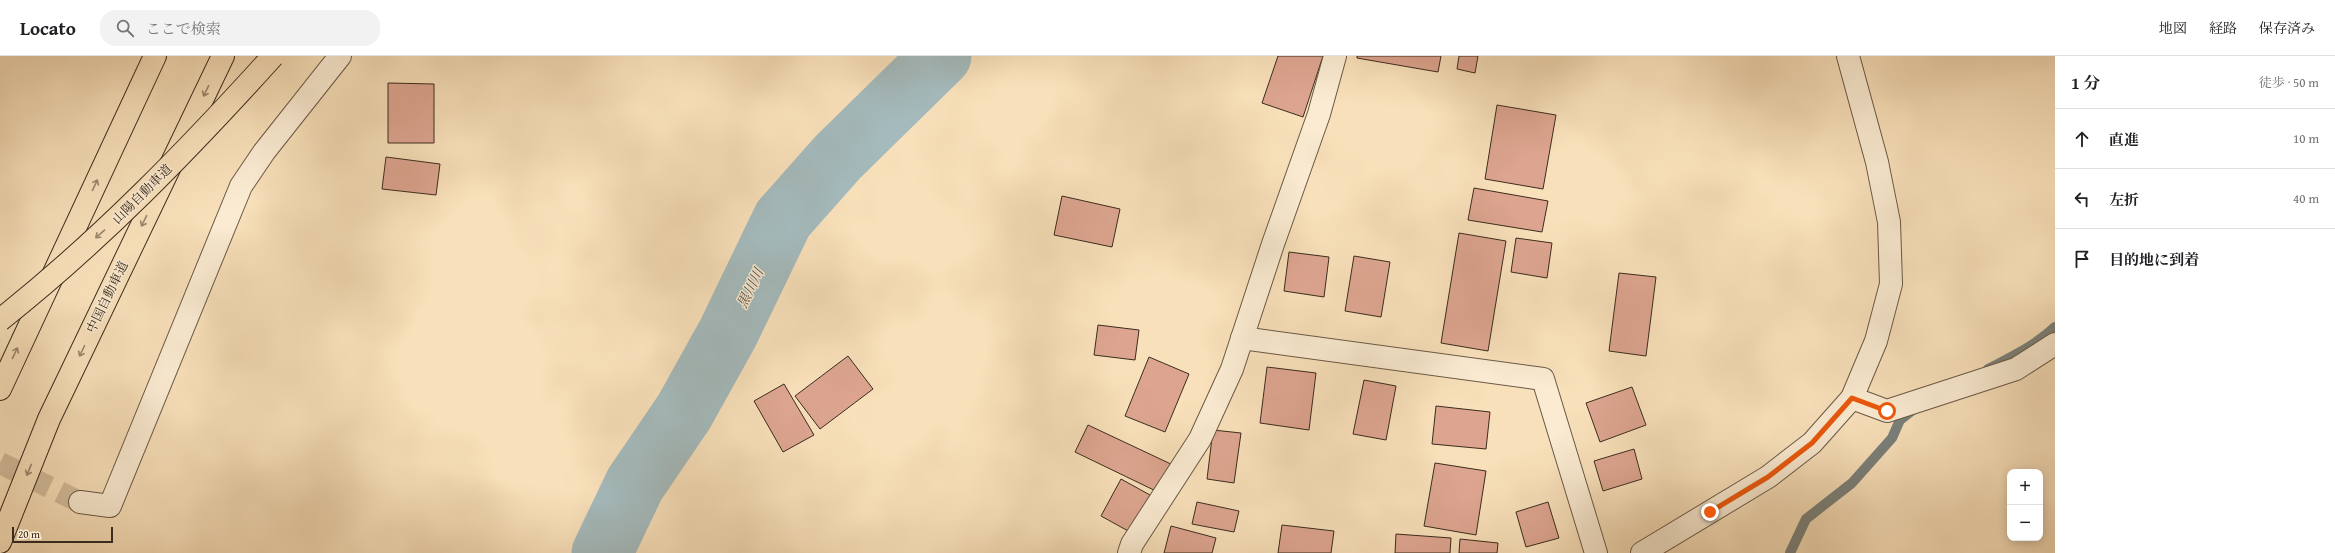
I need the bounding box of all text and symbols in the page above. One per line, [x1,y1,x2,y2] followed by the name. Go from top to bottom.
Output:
[100,10,380,46] search box
[20,14,76,42] text: Locato
[114,17,136,39] icon: search
[146,18,221,39] text: ここで検索
[2159,18,2187,38] text: 地図
[2209,18,2237,38] text: 経路
[2259,18,2315,38] text: 保存済み
[2071,70,2101,95] text: 1 分
[2259,73,2319,92] text: 徒歩 · 50 m
[202,85,209,97] one-way arrow
[2071,128,2093,150] icon: ahead
[2109,129,2139,150] text: 直進
[2293,129,2319,148] text: 10 m
[108,160,176,228] street label: 山陽自動車道
[91,179,99,191] one-way arrow
[2071,188,2093,210] icon: left
[2109,189,2139,210] text: 左折
[2293,189,2319,208] text: 40 m
[140,215,147,227] one-way arrow
[94,230,105,239] one-way arrow
[2071,248,2093,270] icon: arrive
[2109,249,2199,270] text: 目的地に到着
[81,258,133,336] street label: 中国自動車道
[732,263,769,311] water label: 黒川川
[78,345,85,357] one-way arrow
[12,347,19,359] one-way arrow
[1878,402,1896,420] route start
[25,463,32,475] one-way arrow
[2007,469,2043,541] map controls
[2007,469,2043,505] button: +
[1701,503,1719,521] route end
[2007,505,2043,541] button: −
[12,525,113,544] scale bar
[18,526,40,542] text: 20 m

